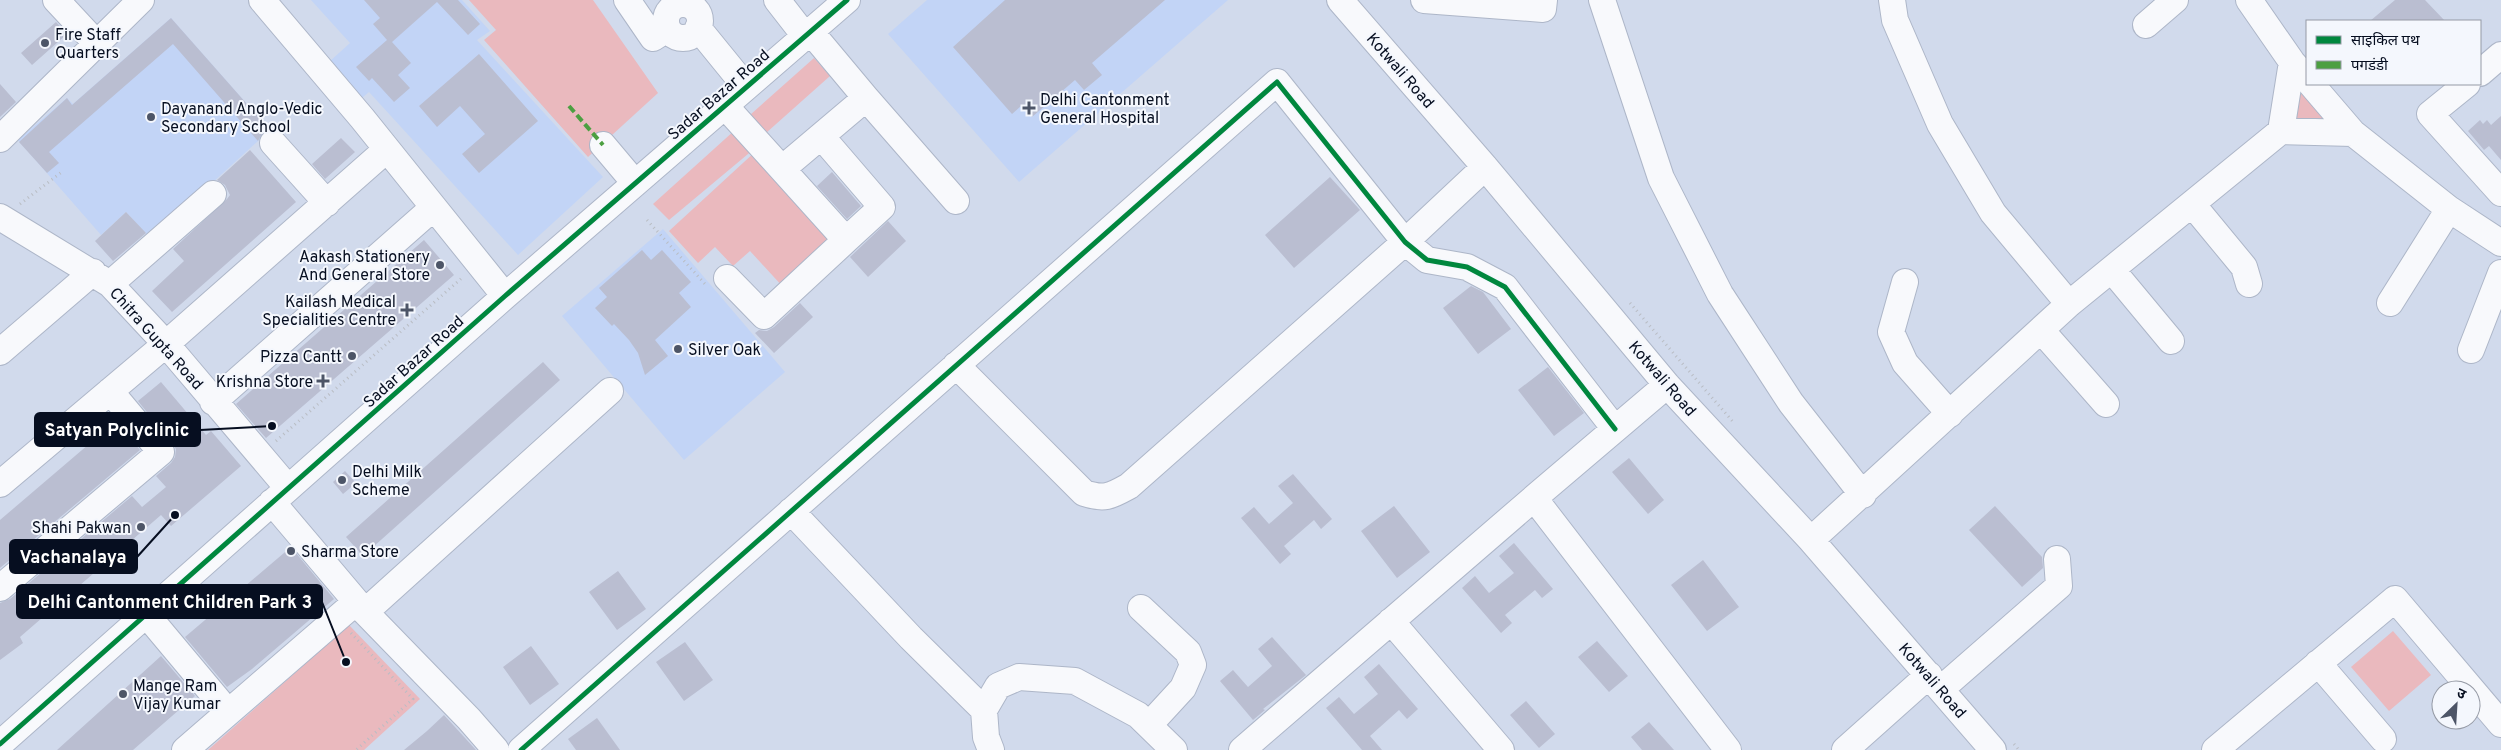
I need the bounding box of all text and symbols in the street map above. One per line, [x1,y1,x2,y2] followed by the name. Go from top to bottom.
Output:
[2306,20,2481,85] legend
[55,26,121,64] place label: Fire Staff Quarters
[1361,29,1438,113] street label: Kotwali Road
[2351,32,2420,51] text: साइकिल पथ
[39,37,51,49] marker: Fire Staff Quarters
[664,46,774,145] street label: Sadar Bazar Road
[2351,57,2389,76] text: पगडंडी
[1040,91,1169,129] place label: Delhi Cantonment General Hospital
[161,100,323,138] place label: Dayanand Anglo-Vedic Secondary School
[1022,101,1036,115] marker: Delhi Cantonment General Hospital
[145,111,157,123] marker: Dayanand Anglo-Vedic Secondary School
[298,248,430,286] place label: Aakash Stationery And General Store
[434,259,446,271] marker: Aakash Stationery And General Store
[104,284,207,395] street label: Chitra Gupta Road
[262,293,396,331] place label: Kailash Medical Specialities Centre
[400,303,414,317] marker: Kailash Medical Specialities Centre
[360,312,469,413] street label: Sadar Bazar Road
[1623,337,1700,421] street label: Kotwali Road
[688,341,761,361] place label: Silver Oak
[672,343,684,355] marker: Silver Oak
[260,348,342,368] place label: Pizza Cantt
[346,350,358,362] marker: Pizza Cantt
[216,373,313,393] place label: Krishna Store
[317,375,329,387] marker: Krishna Store
[35,413,200,446] callout: Satyan Polyclinic
[45,420,189,443] text: Satyan Polyclinic
[352,463,422,501] place label: Delhi Milk Scheme
[336,474,348,486] marker: Delhi Milk Scheme
[32,519,131,539] place label: Shahi Pakwan
[135,521,147,533] marker: Shahi Pakwan
[10,540,137,573] callout: Vachanalaya
[301,543,399,563] place label: Sharma Store
[285,545,297,557] marker: Sharma Store
[19,547,127,570] text: Vachanalaya
[17,585,322,618] callout: Delhi Cantonment Children Park 3
[28,592,312,615] text: Delhi Cantonment Children Park 3
[1893,639,1970,723] street label: Kotwali Road
[133,677,221,715] place label: Mange Ram Vijay Kumar
[2431,680,2481,730] north arrow
[2454,685,2469,704] text: उ
[117,688,129,700] marker: Mange Ram Vijay Kumar

